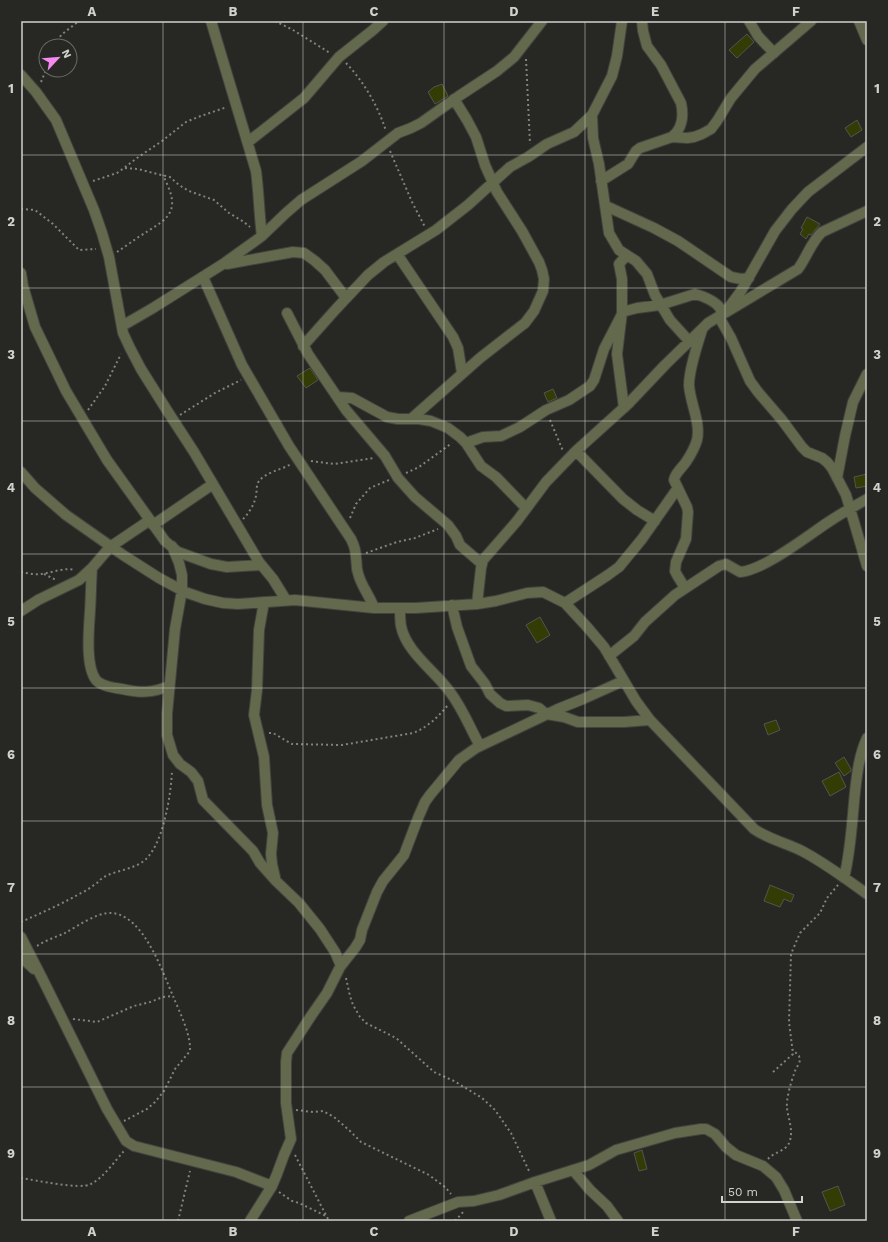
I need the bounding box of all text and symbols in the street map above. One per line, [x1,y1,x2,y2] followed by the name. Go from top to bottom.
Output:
[88,4,97,19] text: A
[229,4,238,19] text: B
[370,4,379,19] text: C
[509,4,519,19] text: D
[651,4,659,19] text: E
[792,4,800,19] text: F
[38,38,78,78] north arrow
[59,47,74,60] text: N
[8,81,14,96] text: 1
[874,81,880,96] text: 1
[7,214,15,229] text: 2
[873,214,881,229] text: 2
[7,347,15,362] text: 3
[873,347,881,362] text: 3
[7,480,16,495] text: 4
[873,480,882,495] text: 4
[7,614,15,629] text: 5
[873,614,881,629] text: 5
[7,747,15,762] text: 6
[873,747,881,762] text: 6
[7,880,15,895] text: 7
[873,880,881,895] text: 7
[7,1013,15,1028] text: 8
[873,1013,881,1028] text: 8
[7,1146,15,1161] text: 9
[873,1146,881,1161] text: 9
[722,1178,802,1204] scale bar
[728,1185,758,1199] text: 50 m
[88,1224,97,1239] text: A
[229,1224,238,1239] text: B
[370,1224,379,1239] text: C
[509,1224,519,1239] text: D
[651,1224,659,1239] text: E
[792,1224,800,1239] text: F

